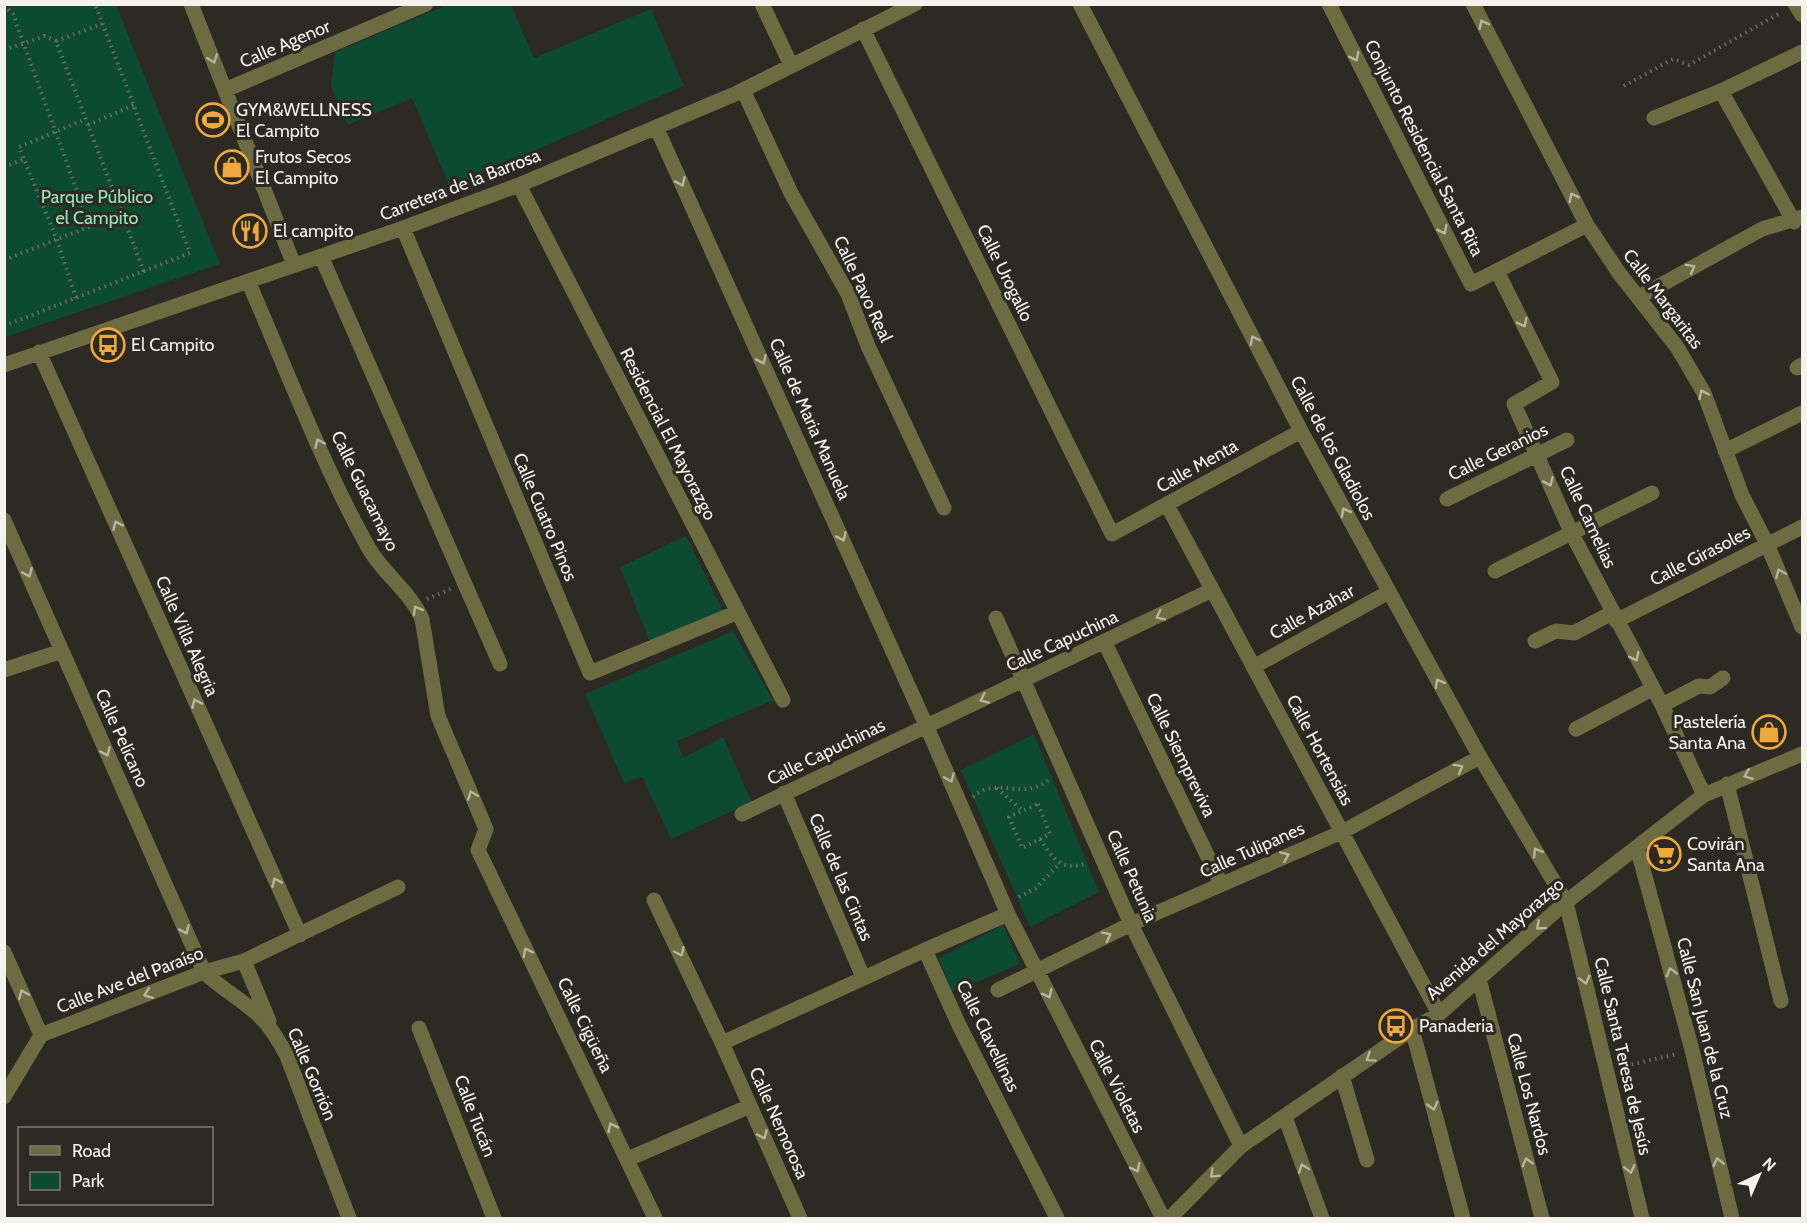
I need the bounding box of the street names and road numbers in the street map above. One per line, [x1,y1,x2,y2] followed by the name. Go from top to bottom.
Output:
[236,15,334,73] street label: Calle Agenor
[1360,36,1488,260] street label: Conjunto Residencial Santa Rita
[377,144,544,226] street label: Carretera de la Barrosa
[972,221,1038,325] street label: Calle Urogallo
[829,232,898,346] street label: Calle Pavo Real
[1618,245,1708,353] street label: Calle Margaritas
[764,335,856,504] street label: Calle de Maria Manuela
[615,344,721,524] street label: Residencial El Mayorazgo
[1286,372,1380,524] street label: Calle de los Gladiolos
[1445,418,1551,486] street label: Calle Geranios
[326,427,404,555] street label: Calle Guacamayo
[1152,434,1242,497] street label: Calle Menta
[508,450,582,584] street label: Calle Cuatro Pinos
[1555,462,1621,572] street label: Calle Camelias
[1646,521,1754,591] street label: Calle Girasoles
[151,572,224,700] street label: Calle Villa Alegria
[1266,580,1359,644] street label: Calle Azahar
[1002,605,1122,677] street label: Calle Capuchina
[90,685,154,791] street label: Calle Pelícano
[1141,689,1221,821] street label: Calle Siempreviva
[1282,691,1358,809] street label: Calle Hortensias
[763,714,889,790] street label: Calle Capuchinas
[804,810,878,944] street label: Calle de las Cintas
[1196,817,1308,883] street label: Calle Tulipanes
[1102,826,1162,926] street label: Calle Petunia
[1422,873,1569,1005] street label: Avenida del Mayorazgo
[1672,935,1738,1121] street label: Calle San Juan de la Cruz
[54,942,207,1018] street label: Calle Ave del Paraíso
[1589,955,1657,1157] street label: Calle Santa Teresa de Jesús
[552,974,618,1077] street label: Calle Cigüeña
[951,977,1025,1095] street label: Calle Clavellinas
[283,1024,341,1124] street label: Calle Gorrión
[1502,1031,1556,1157] street label: Calle Los Nardos
[1084,1035,1150,1137] street label: Calle Violetas
[745,1064,814,1183] street label: Calle Nemorosa
[449,1072,501,1160] street label: Calle Tucán

